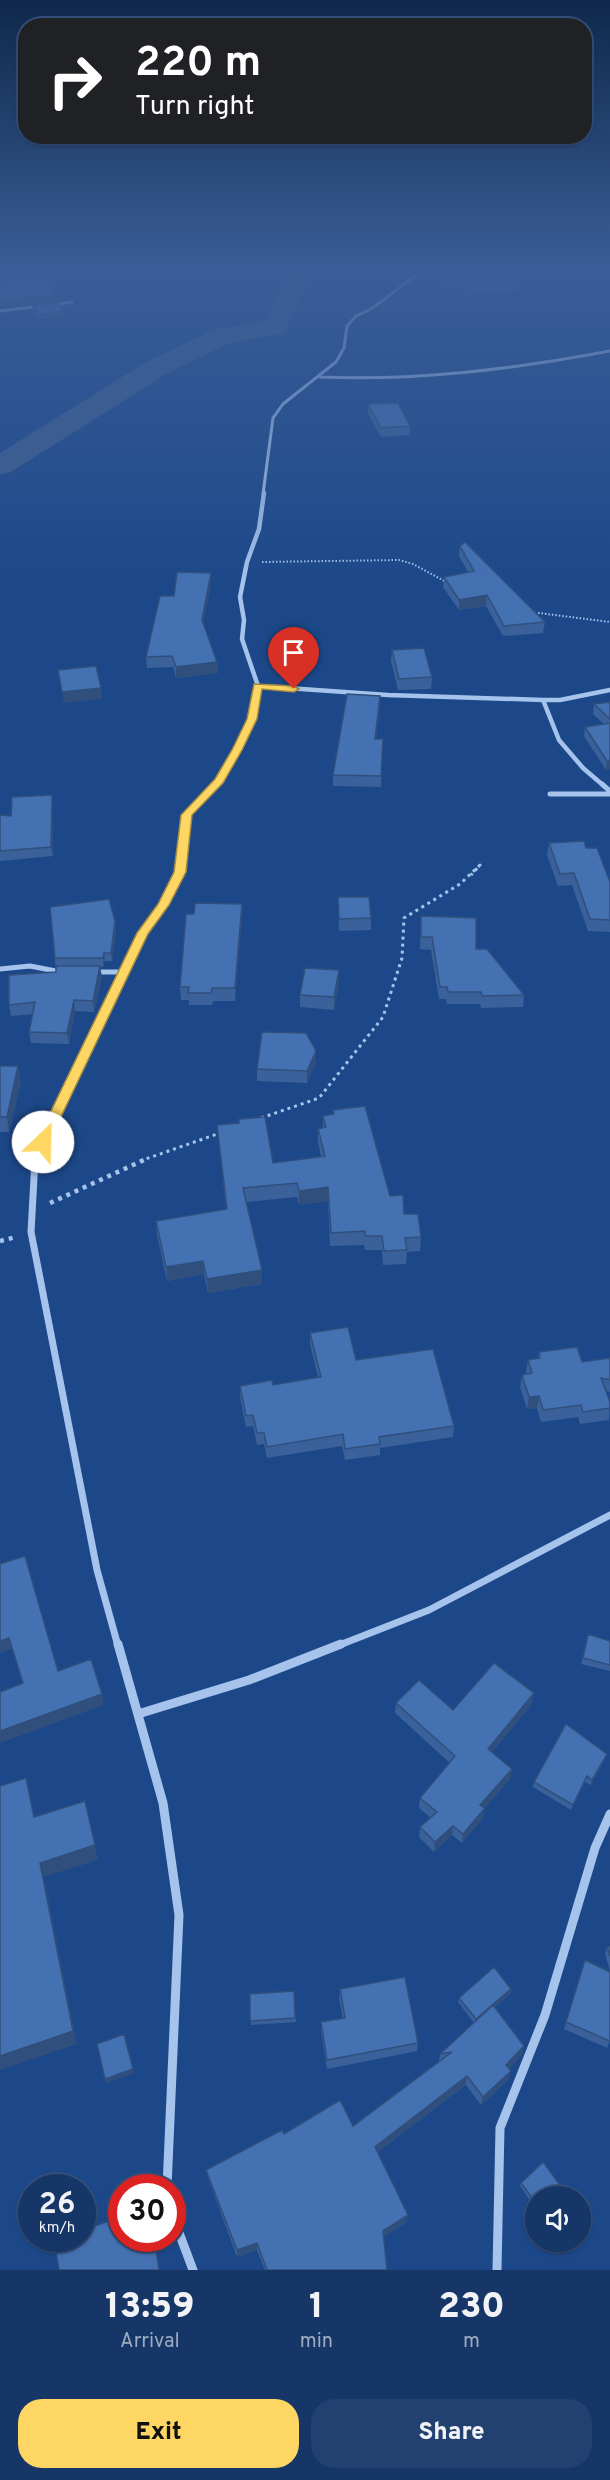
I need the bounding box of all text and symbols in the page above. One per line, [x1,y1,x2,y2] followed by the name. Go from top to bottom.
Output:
[135,38,261,91] text: 220 m
[36,42,114,120] icon: right
[135,90,254,124] text: Turn right
[268,627,319,689] pin
[277,636,310,669] icon: arrive
[11,1110,75,1174] position arrow
[108,2174,186,2252] speed limit sign: 30
[525,2186,591,2252] map controls
[525,2186,591,2252] button: sound
[39,2187,75,2224] text: 26
[39,2219,75,2238] text: km/h
[105,2285,195,2331] text: 13:59
[309,2285,324,2331] text: 1
[438,2285,505,2331] text: 230
[120,2329,180,2355] text: Arrival
[300,2329,333,2355] text: min
[463,2329,480,2355] text: m
[18,2399,299,2468] button: Exit
[311,2399,592,2468] button: Share

